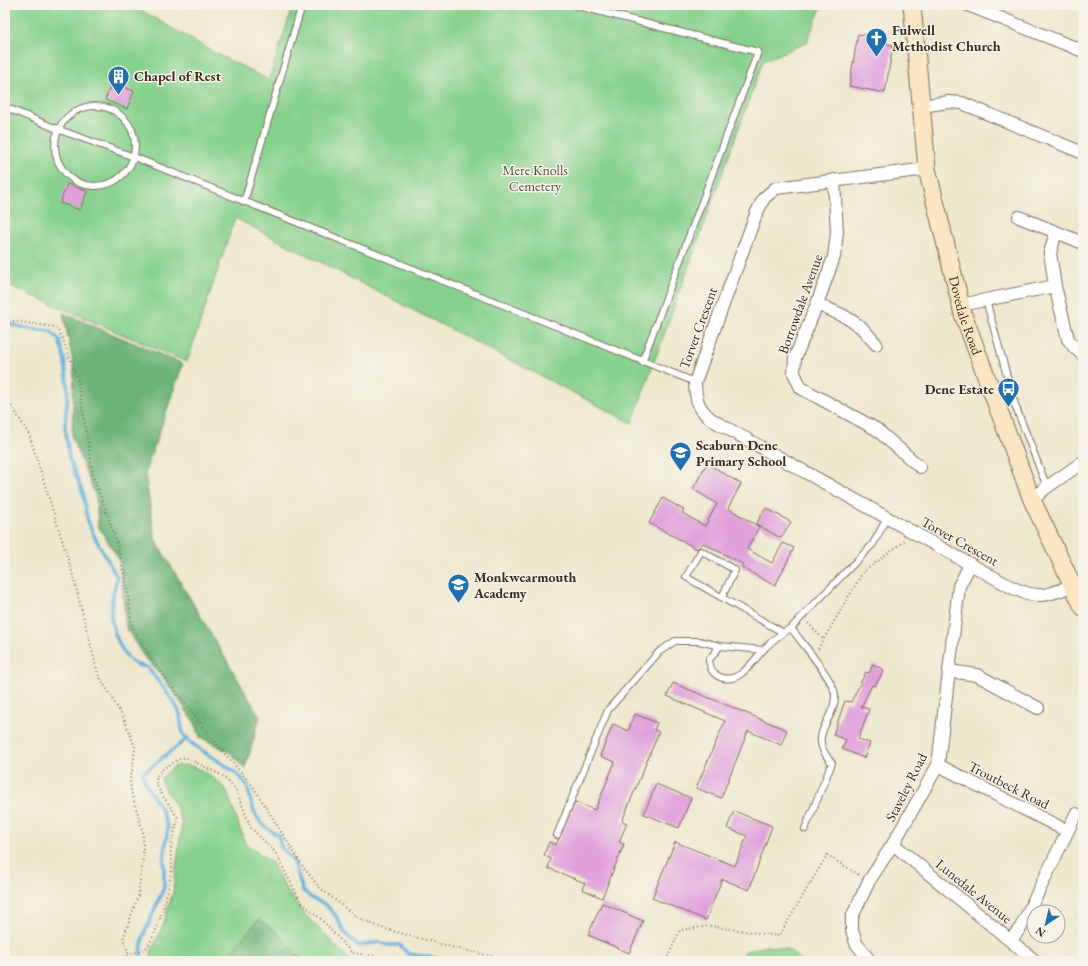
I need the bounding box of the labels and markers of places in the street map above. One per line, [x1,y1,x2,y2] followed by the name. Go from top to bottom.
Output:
[892,21,1001,55] place label: Fulwell Methodist Church
[863,25,889,58] church icon: Fulwell Methodist Church
[106,63,132,96] building icon: Chapel of Rest
[134,67,222,85] place label: Chapel of Rest
[996,376,1022,409] bus stop icon: Dene Estate
[925,380,994,398] place label: Dene Estate
[696,436,786,470] place label: Seaburn Dene Primary School
[667,440,693,473] school or university icon: Seaburn Dene Primary School
[473,568,577,602] place label: Monkwearmouth Academy
[446,572,472,605] school or university icon: Monkwearmouth Academy

